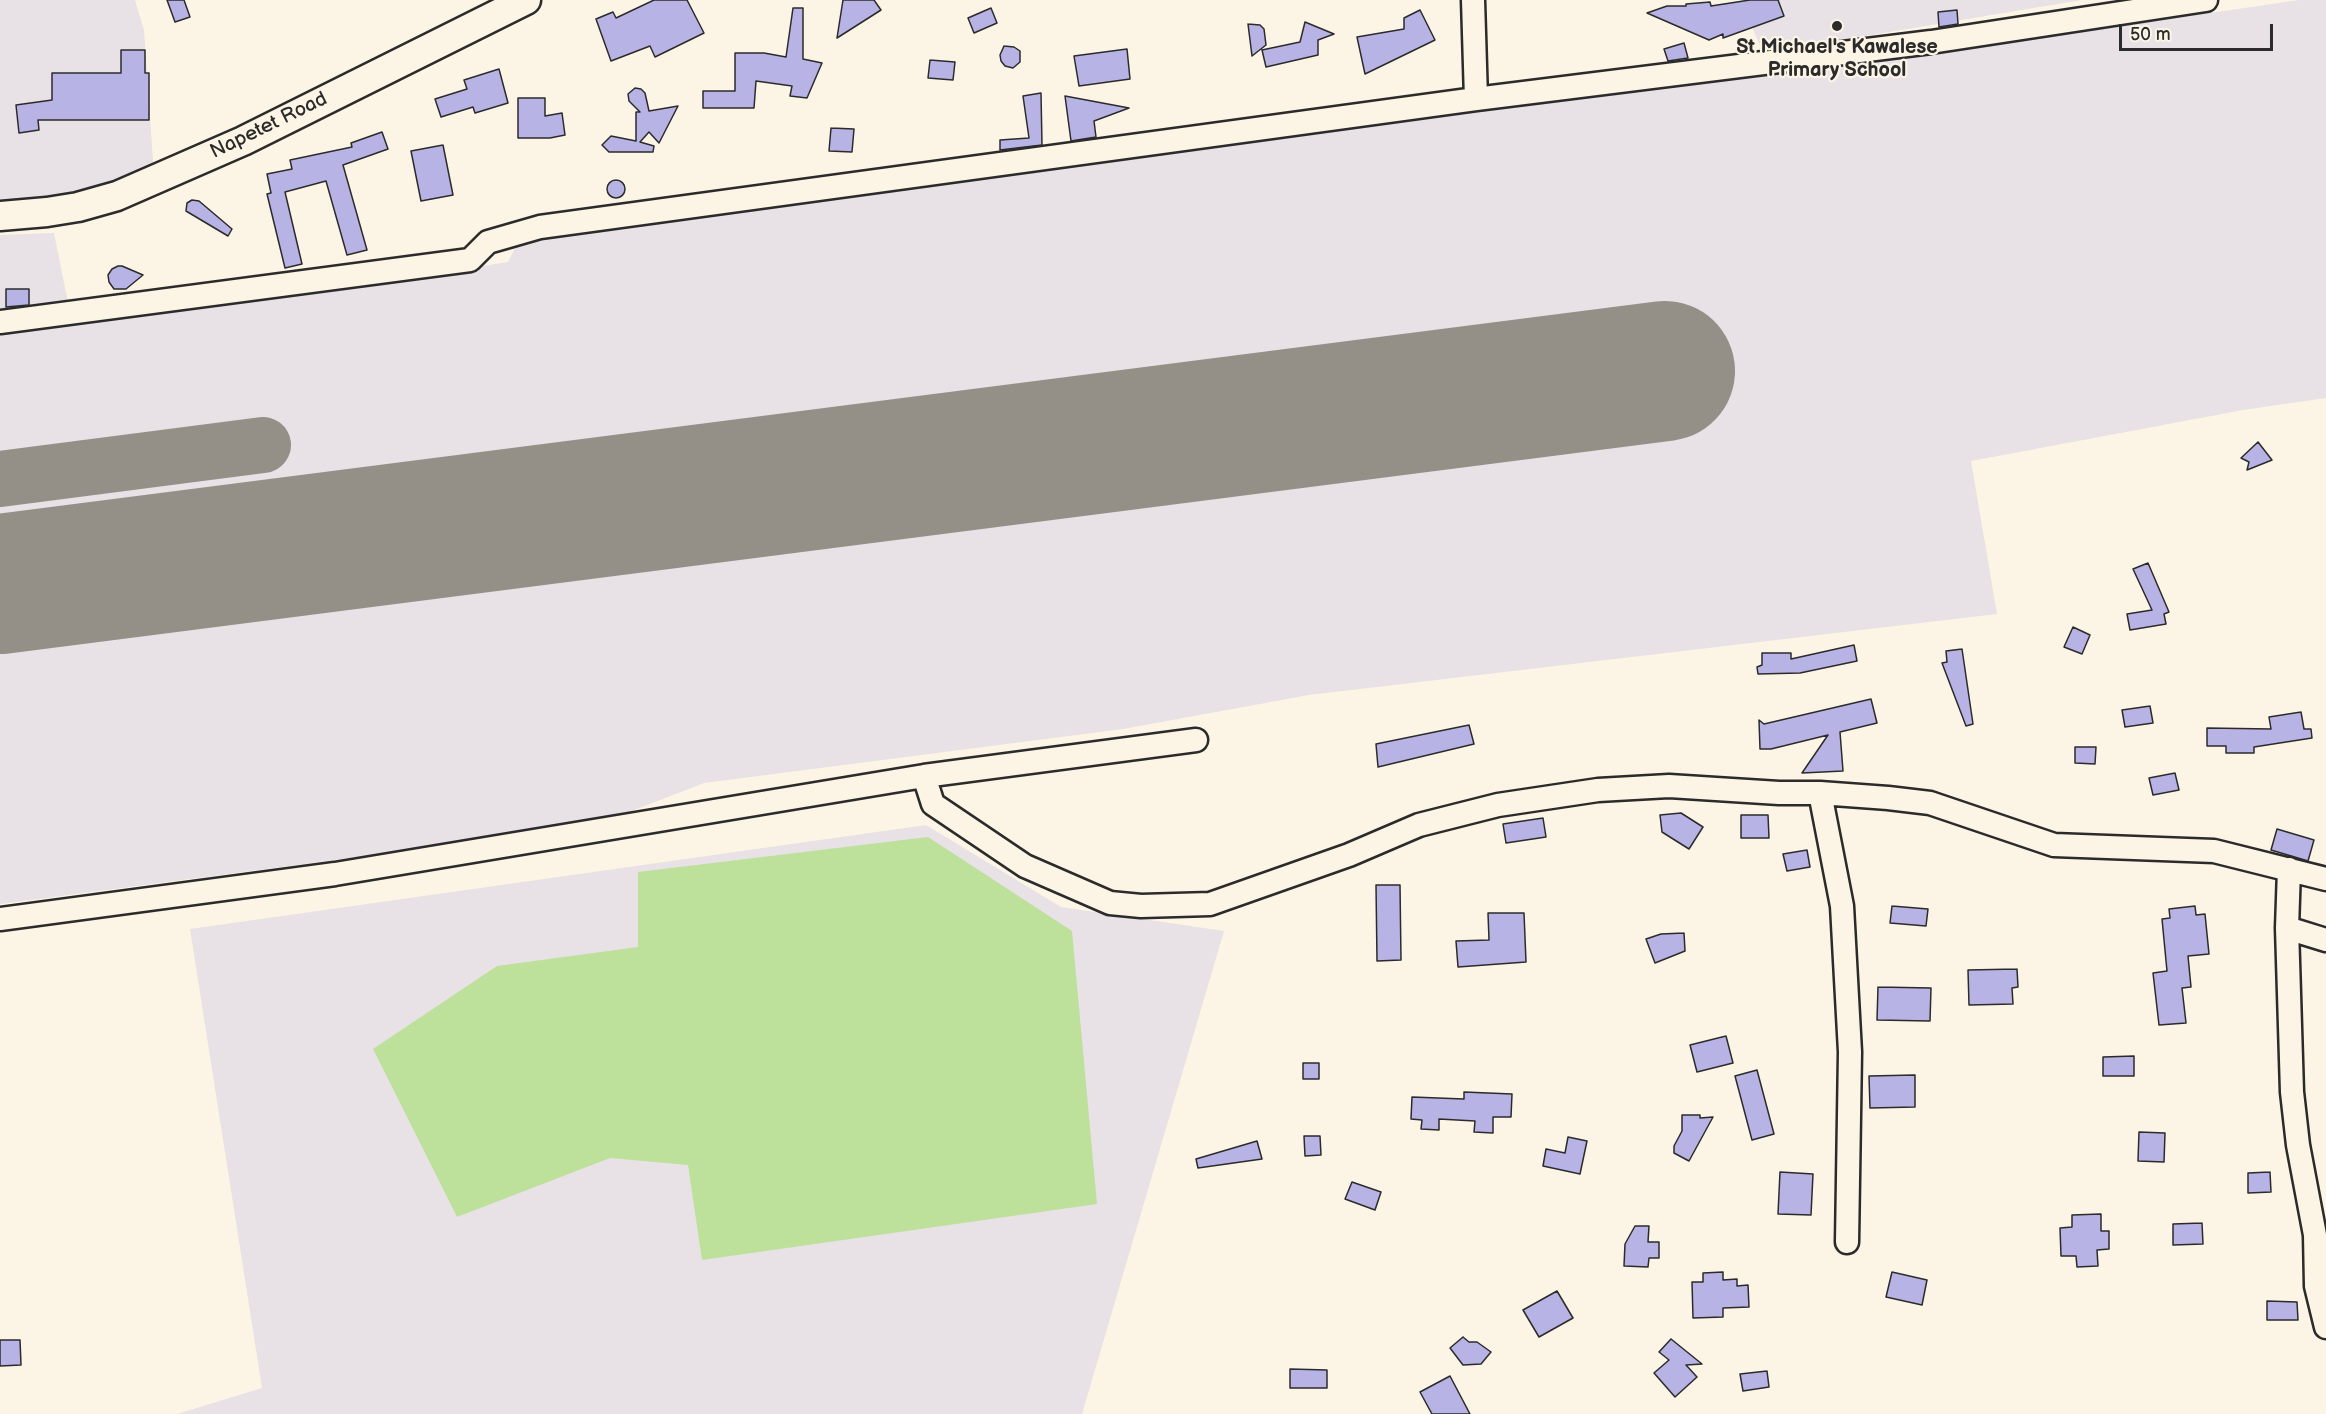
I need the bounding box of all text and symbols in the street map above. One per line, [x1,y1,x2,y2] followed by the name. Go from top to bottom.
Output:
[2122,12,2276,50] scale bar
[1830,19,1844,33] marker: St Michael's Kawalese Primary School
[2130,24,2171,45] text: 50 m
[1736,36,1938,83] place label: St Michael's Kawalese Primary School
[207,87,331,165] street label: Napetet Road

